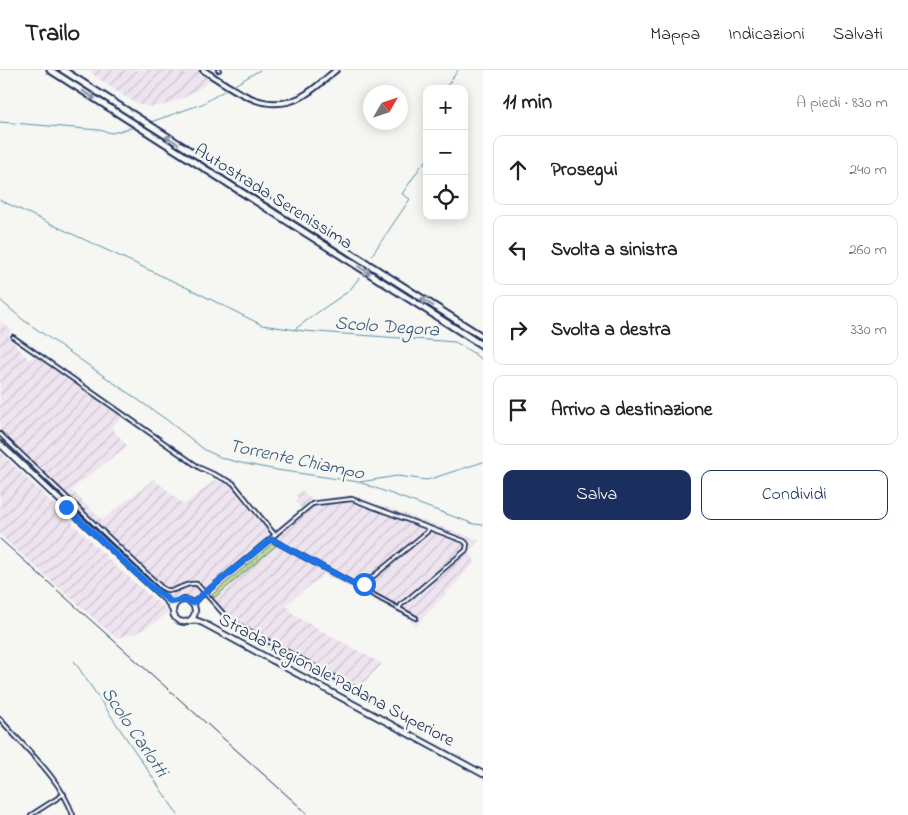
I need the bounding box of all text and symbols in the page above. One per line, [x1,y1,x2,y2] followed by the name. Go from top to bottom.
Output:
[25,17,80,52] text: Trailo
[650,22,700,48] text: Mappa
[728,22,805,48] text: Indicazioni
[833,22,883,48] text: Salvati
[363,85,408,130] north arrow
[423,85,468,220] map controls
[423,85,468,130] button: +
[503,88,552,118] text: 11 min
[82,90,96,100] one-way arrow
[796,91,888,115] text: A piedi · 830 m
[423,130,468,175] button: −
[165,134,179,144] one-way arrow
[189,138,357,257] street label: Autostrada Serenissima
[504,156,532,184] icon: ahead
[551,157,618,184] text: Prosegui
[849,158,887,182] text: 240 m
[423,175,468,220] button: locate
[504,236,532,264] icon: left
[551,237,678,264] text: Svolta a sinistra
[849,238,887,262] text: 260 m
[357,265,371,275] one-way arrow
[420,297,434,307] one-way arrow
[334,310,441,346] water label: Scolo Degora
[504,316,532,344] icon: right
[551,317,671,344] text: Svolta a destra
[850,318,887,342] text: 330 m
[504,396,532,424] icon: arrive
[551,397,712,424] text: Arrivo a destinazione
[226,433,368,488] water label: Torrente Chiampo
[503,470,691,520] button: Salva
[701,470,888,520] button: Condividi
[55,496,78,519] route end
[353,573,376,596] route start
[213,607,459,755] street label: Strada Regionale Padana Superiore
[94,682,175,784] water label: Scolo Carlotti

